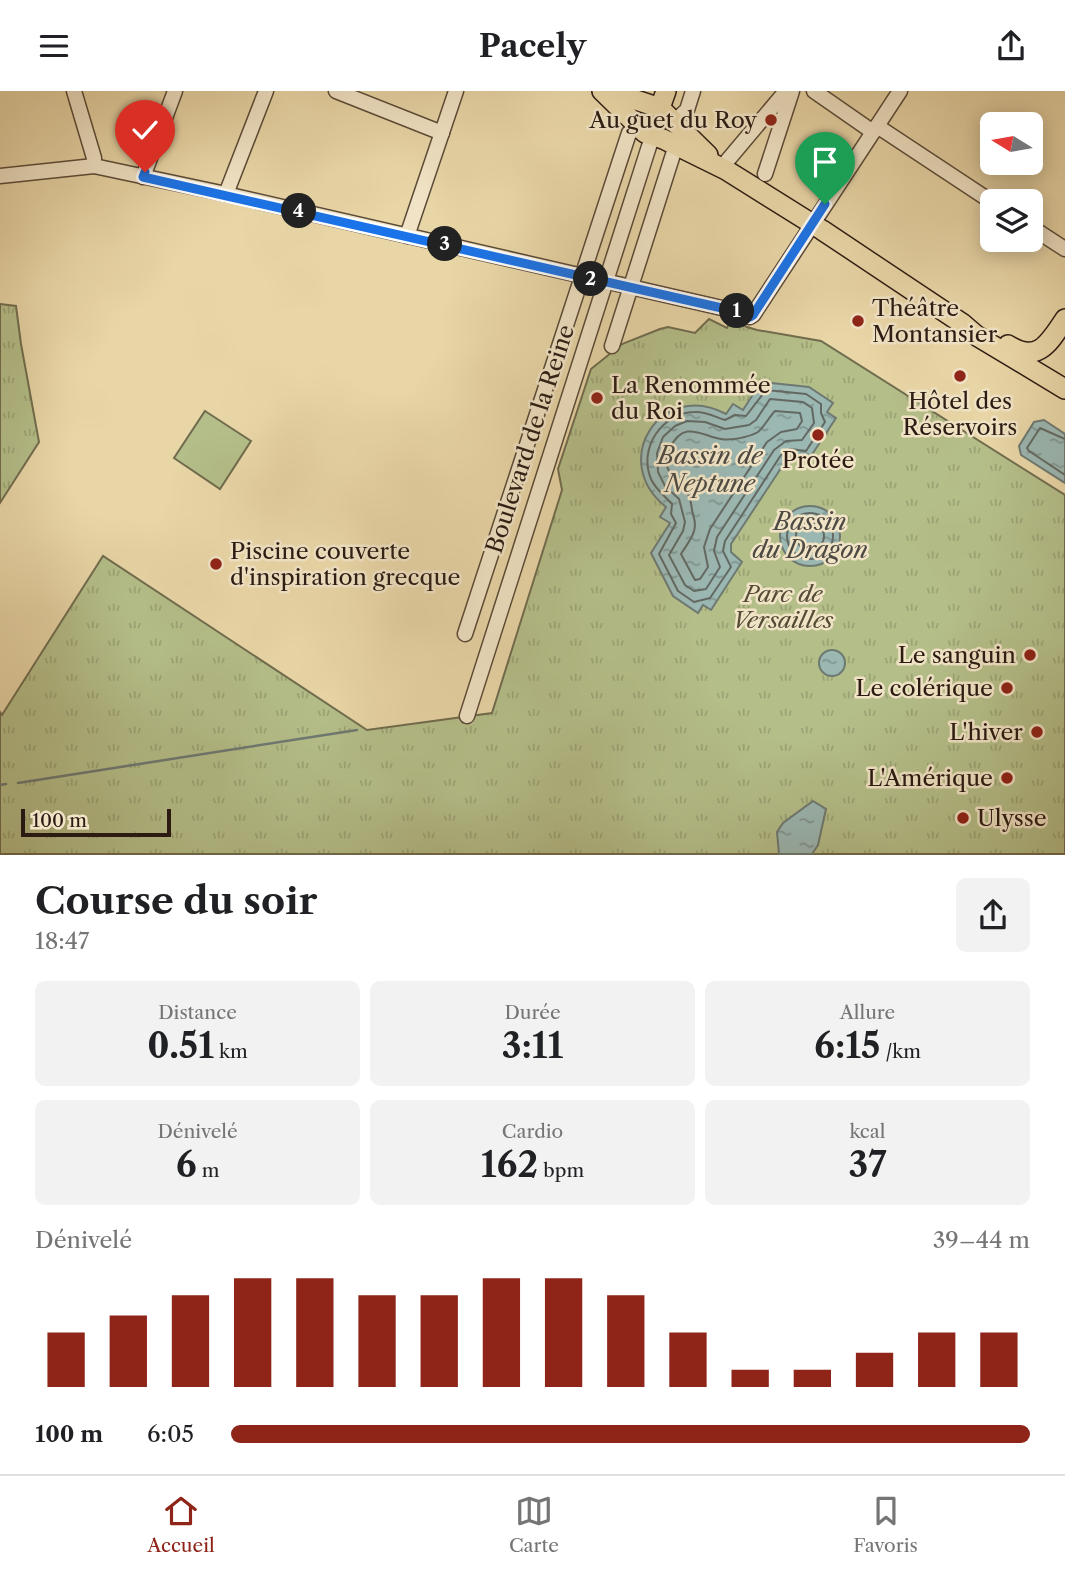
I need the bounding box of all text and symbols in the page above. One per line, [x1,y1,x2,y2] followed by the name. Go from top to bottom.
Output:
[479,26,586,65] text: Pacely
[35,27,73,65] icon: menu
[992,27,1030,65] icon: share
[115,100,175,172] pin
[588,106,757,134] place label: Au guet du Roy
[126,111,164,149] icon: check
[763,112,779,128] marker: Au guet du Roy
[980,112,1043,175] north arrow
[980,112,1043,252] map controls
[795,132,855,204] pin
[806,143,844,181] icon: arrive
[980,189,1043,252] button: layers
[282,193,316,229] pin: 4
[293,199,304,222] text: 4
[428,227,462,261] pin: 3
[439,232,450,255] text: 3
[574,261,608,297] pin: 2
[585,267,596,290] text: 2
[720,293,754,329] pin: 1
[872,294,998,348] place label: Théâtre Montansier
[732,299,741,322] text: 1
[850,313,866,329] marker: Théâtre Montansier
[480,321,580,557] street label: Boulevard de la Reine
[952,368,968,384] marker: Hôtel des Réservoirs
[611,371,771,425] place label: La Renommée du Roi
[903,387,1017,441] place label: Hôtel des Réservoirs
[589,390,605,406] marker: La Renommée du Roi
[810,427,826,443] marker: Protée
[655,441,764,498] water label: Bassin de Neptune
[782,446,854,474] place label: Protée
[752,507,868,564] water label: Bassin du Dragon
[230,537,460,591] place label: Piscine couverte d'inspiration grecque
[208,556,224,572] marker: Piscine couverte d'inspiration grecque
[733,580,834,634] park label: Parc de Versailles
[898,641,1016,669] place label: Le sanguin
[1022,647,1038,663] marker: Le sanguin
[855,674,993,702] place label: Le colérique
[999,680,1015,696] marker: Le colérique
[949,718,1023,746] place label: L'hiver
[1029,724,1045,740] marker: L'hiver
[867,764,993,792] place label: L'Amérique
[999,770,1015,786] marker: L'Amérique
[977,804,1047,832] place label: Ulysse
[21,806,172,837] scale bar
[32,809,87,832] text: 100 m
[955,810,971,826] marker: Ulysse
[35,877,317,924] text: Course du soir
[956,878,1030,952] button: share
[35,927,89,955] text: 18:47
[158,1001,237,1024] text: Distance
[504,1001,561,1024] text: Durée
[840,1001,895,1024] text: Allure
[147,1024,214,1067] text: 0.51
[502,1024,563,1067] text: 3:11
[814,1024,880,1067] text: 6:15
[214,1040,248,1063] text: km
[880,1040,921,1063] text: /km
[157,1120,238,1143] text: Dénivelé
[502,1120,563,1143] text: Cardio
[850,1120,885,1143] text: kcal
[176,1143,197,1186] text: 6
[481,1143,538,1186] text: 162
[848,1143,887,1186] text: 37
[197,1159,219,1182] text: m
[538,1159,584,1182] text: bpm
[35,1226,132,1254] text: Dénivelé
[933,1226,1030,1254] text: 39–44 m
[35,1420,103,1448] text: 100 m
[147,1420,194,1448] text: 6:05
[147,1492,215,1557] tab: Accueil
[509,1492,559,1557] tab: Carte
[853,1492,918,1557] tab: Favoris

